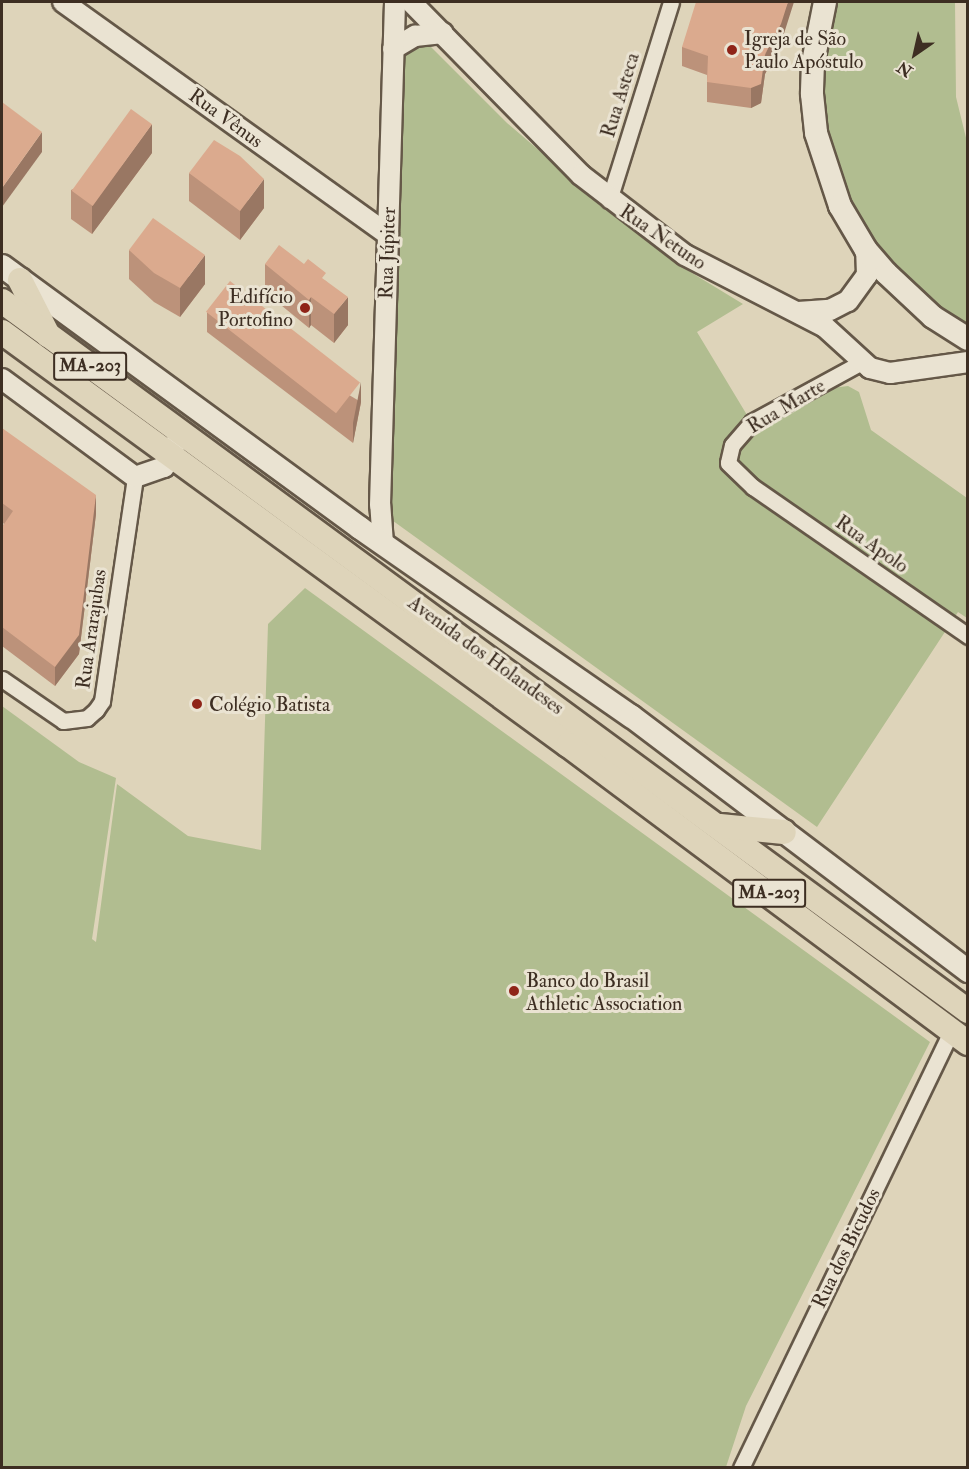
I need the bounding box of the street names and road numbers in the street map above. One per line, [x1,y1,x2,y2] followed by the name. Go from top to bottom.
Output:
[596,50,644,140] street label: Rua Asteca
[184,83,268,153] street label: Rua Vênus
[615,199,711,275] street label: Rua Netuno
[373,206,401,300] street label: Rua Júpiter
[52,351,128,381] road number: MA-203
[743,373,829,439] street label: Rua Marte
[831,510,913,578] street label: Rua Apolo
[71,568,111,690] street label: Rua Ararajubas
[403,590,569,720] street label: Avenida dos Holandeses
[732,878,806,908] road number: MA-203
[807,1184,885,1312] street label: Rua dos Bicudos

